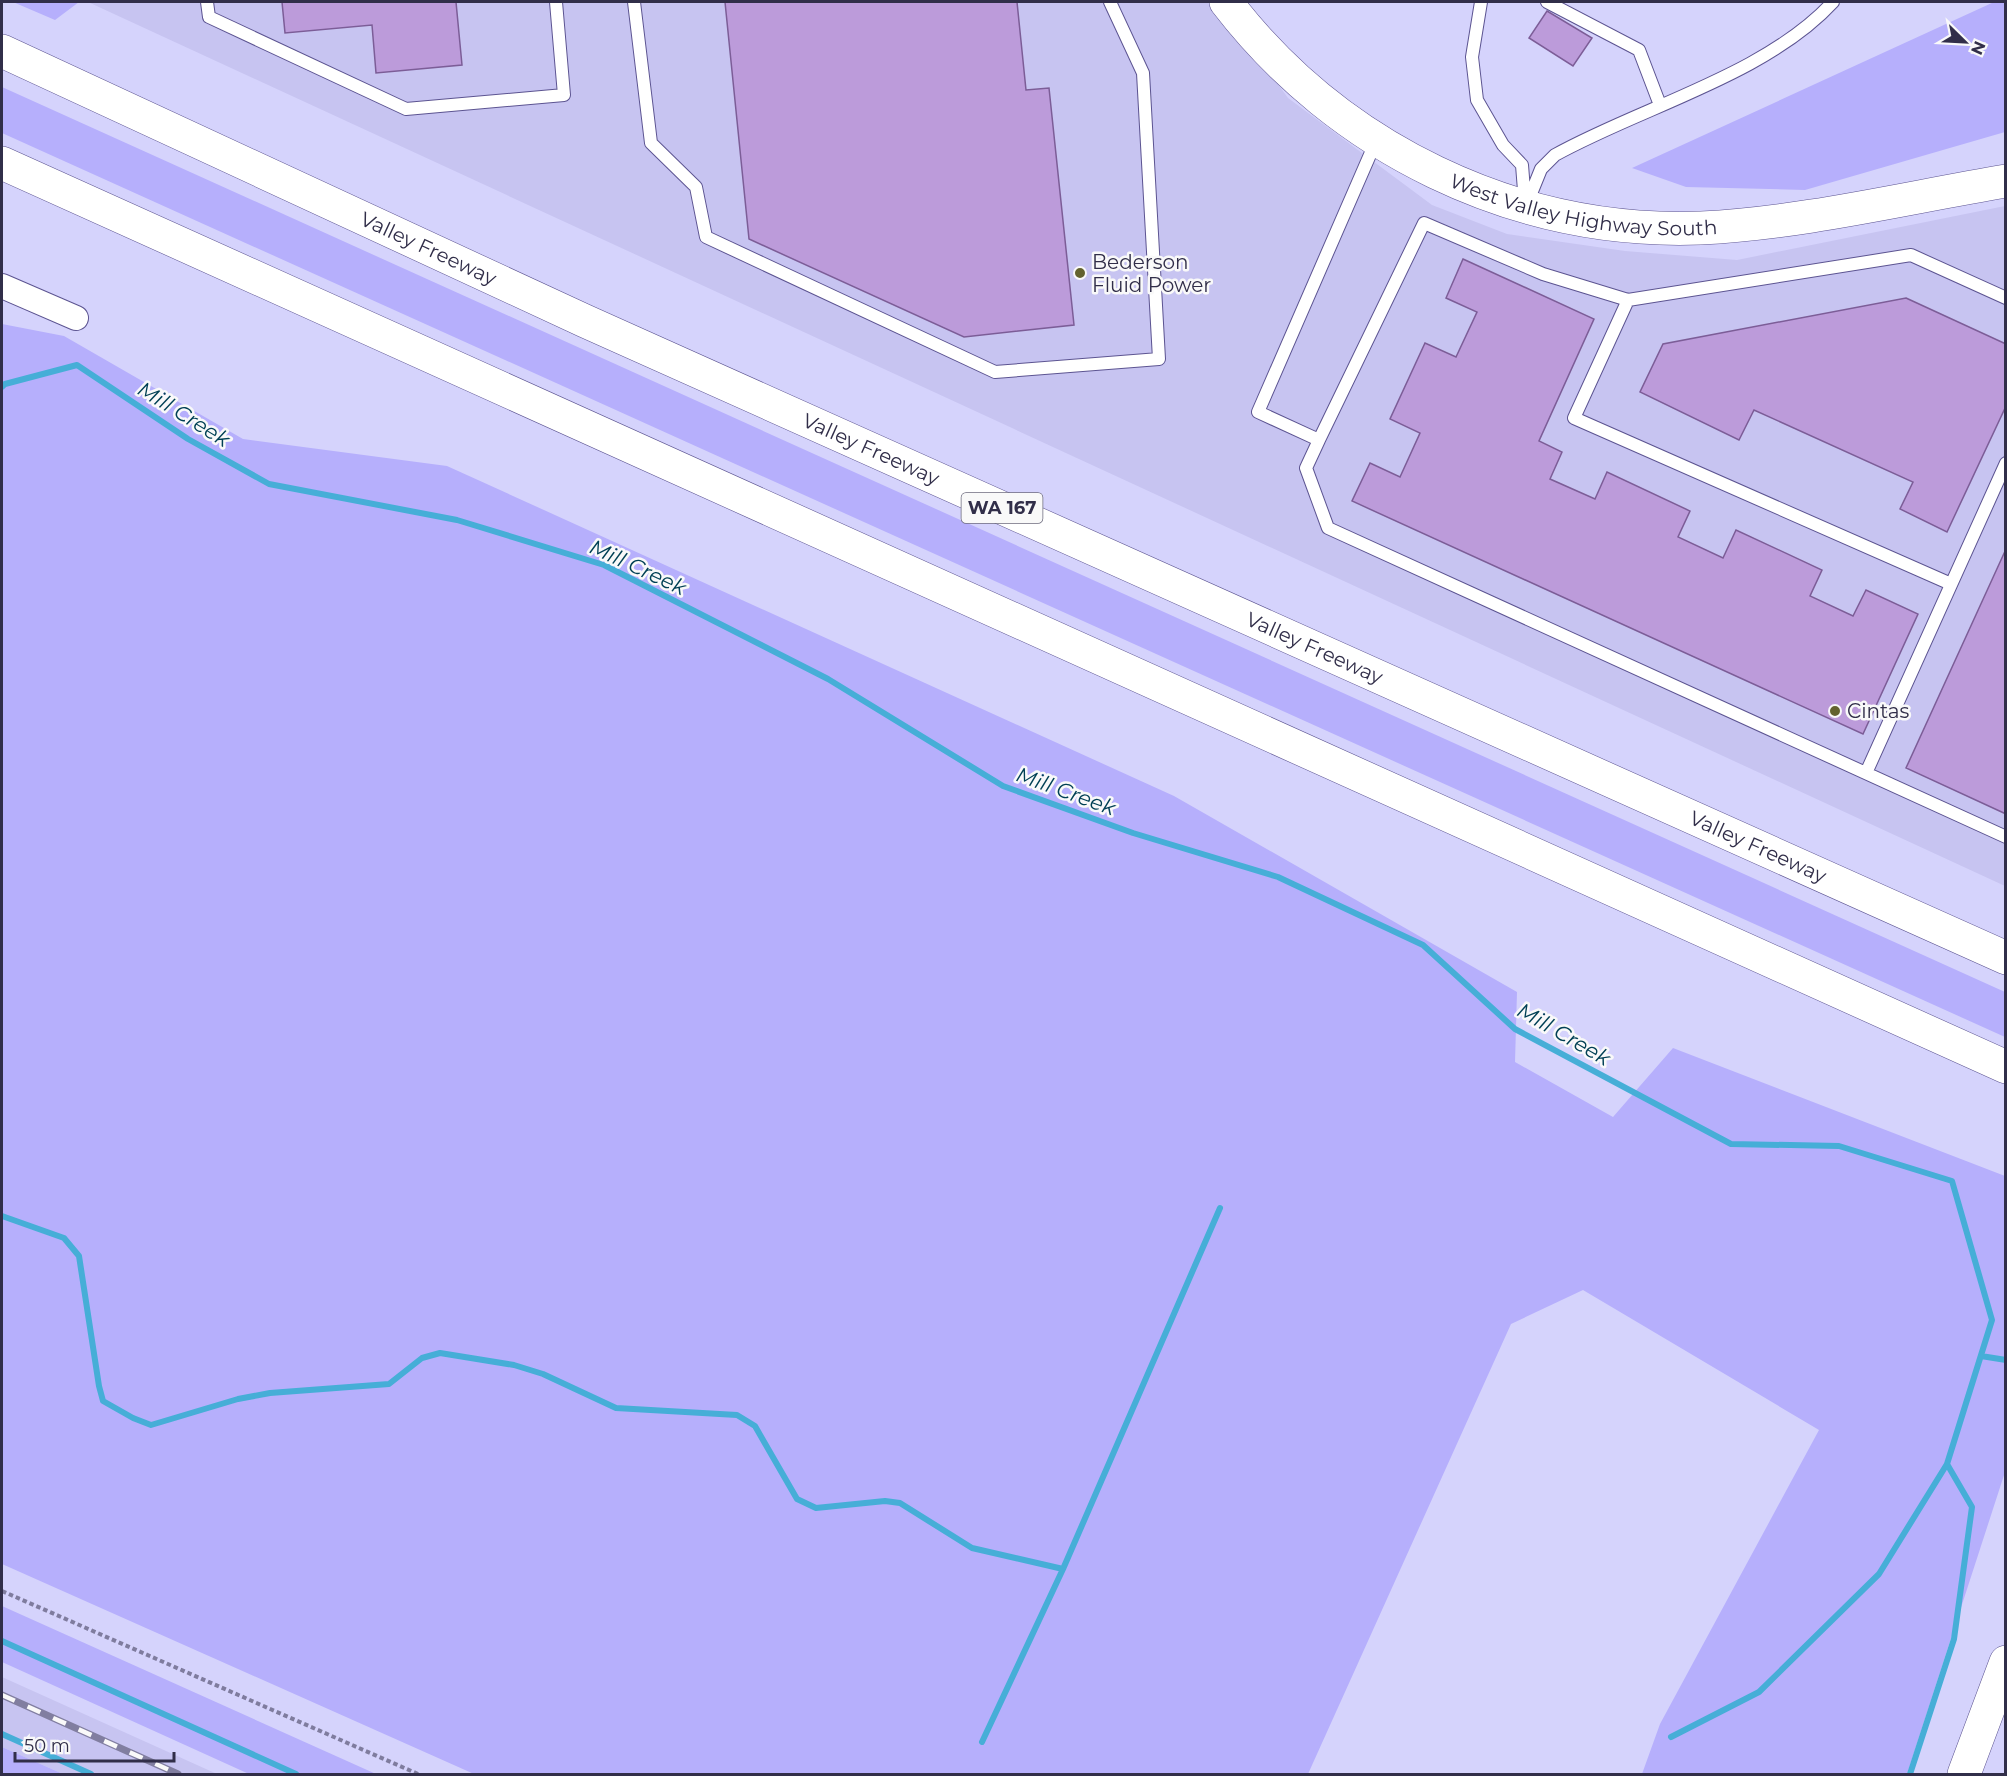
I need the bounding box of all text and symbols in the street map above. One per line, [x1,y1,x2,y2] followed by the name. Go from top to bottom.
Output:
[1935,12,1995,72] north arrow
[1967,38,1990,58] text: N
[1446,168,1718,240] street label: West Valley Highway South
[357,207,500,290] street label: Valley Freeway
[1092,250,1211,297] place label: Bederson Fluid Power
[1073,266,1087,280] marker: Bederson Fluid Power
[133,376,236,453] water label: Mill Creek
[799,408,943,490] street label: Valley Freeway
[962,493,1042,523] road number: WA 167
[586,534,692,601] water label: Mill Creek
[1242,607,1387,689] street label: Valley Freeway
[1847,699,1910,723] place label: Cintas
[1828,704,1842,718] marker: Cintas
[1013,762,1120,821] water label: Mill Creek
[1686,806,1830,888] street label: Valley Freeway
[1513,997,1616,1071] water label: Mill Creek
[15,1725,174,1763] scale bar
[24,1735,70,1757] text: 50 m

